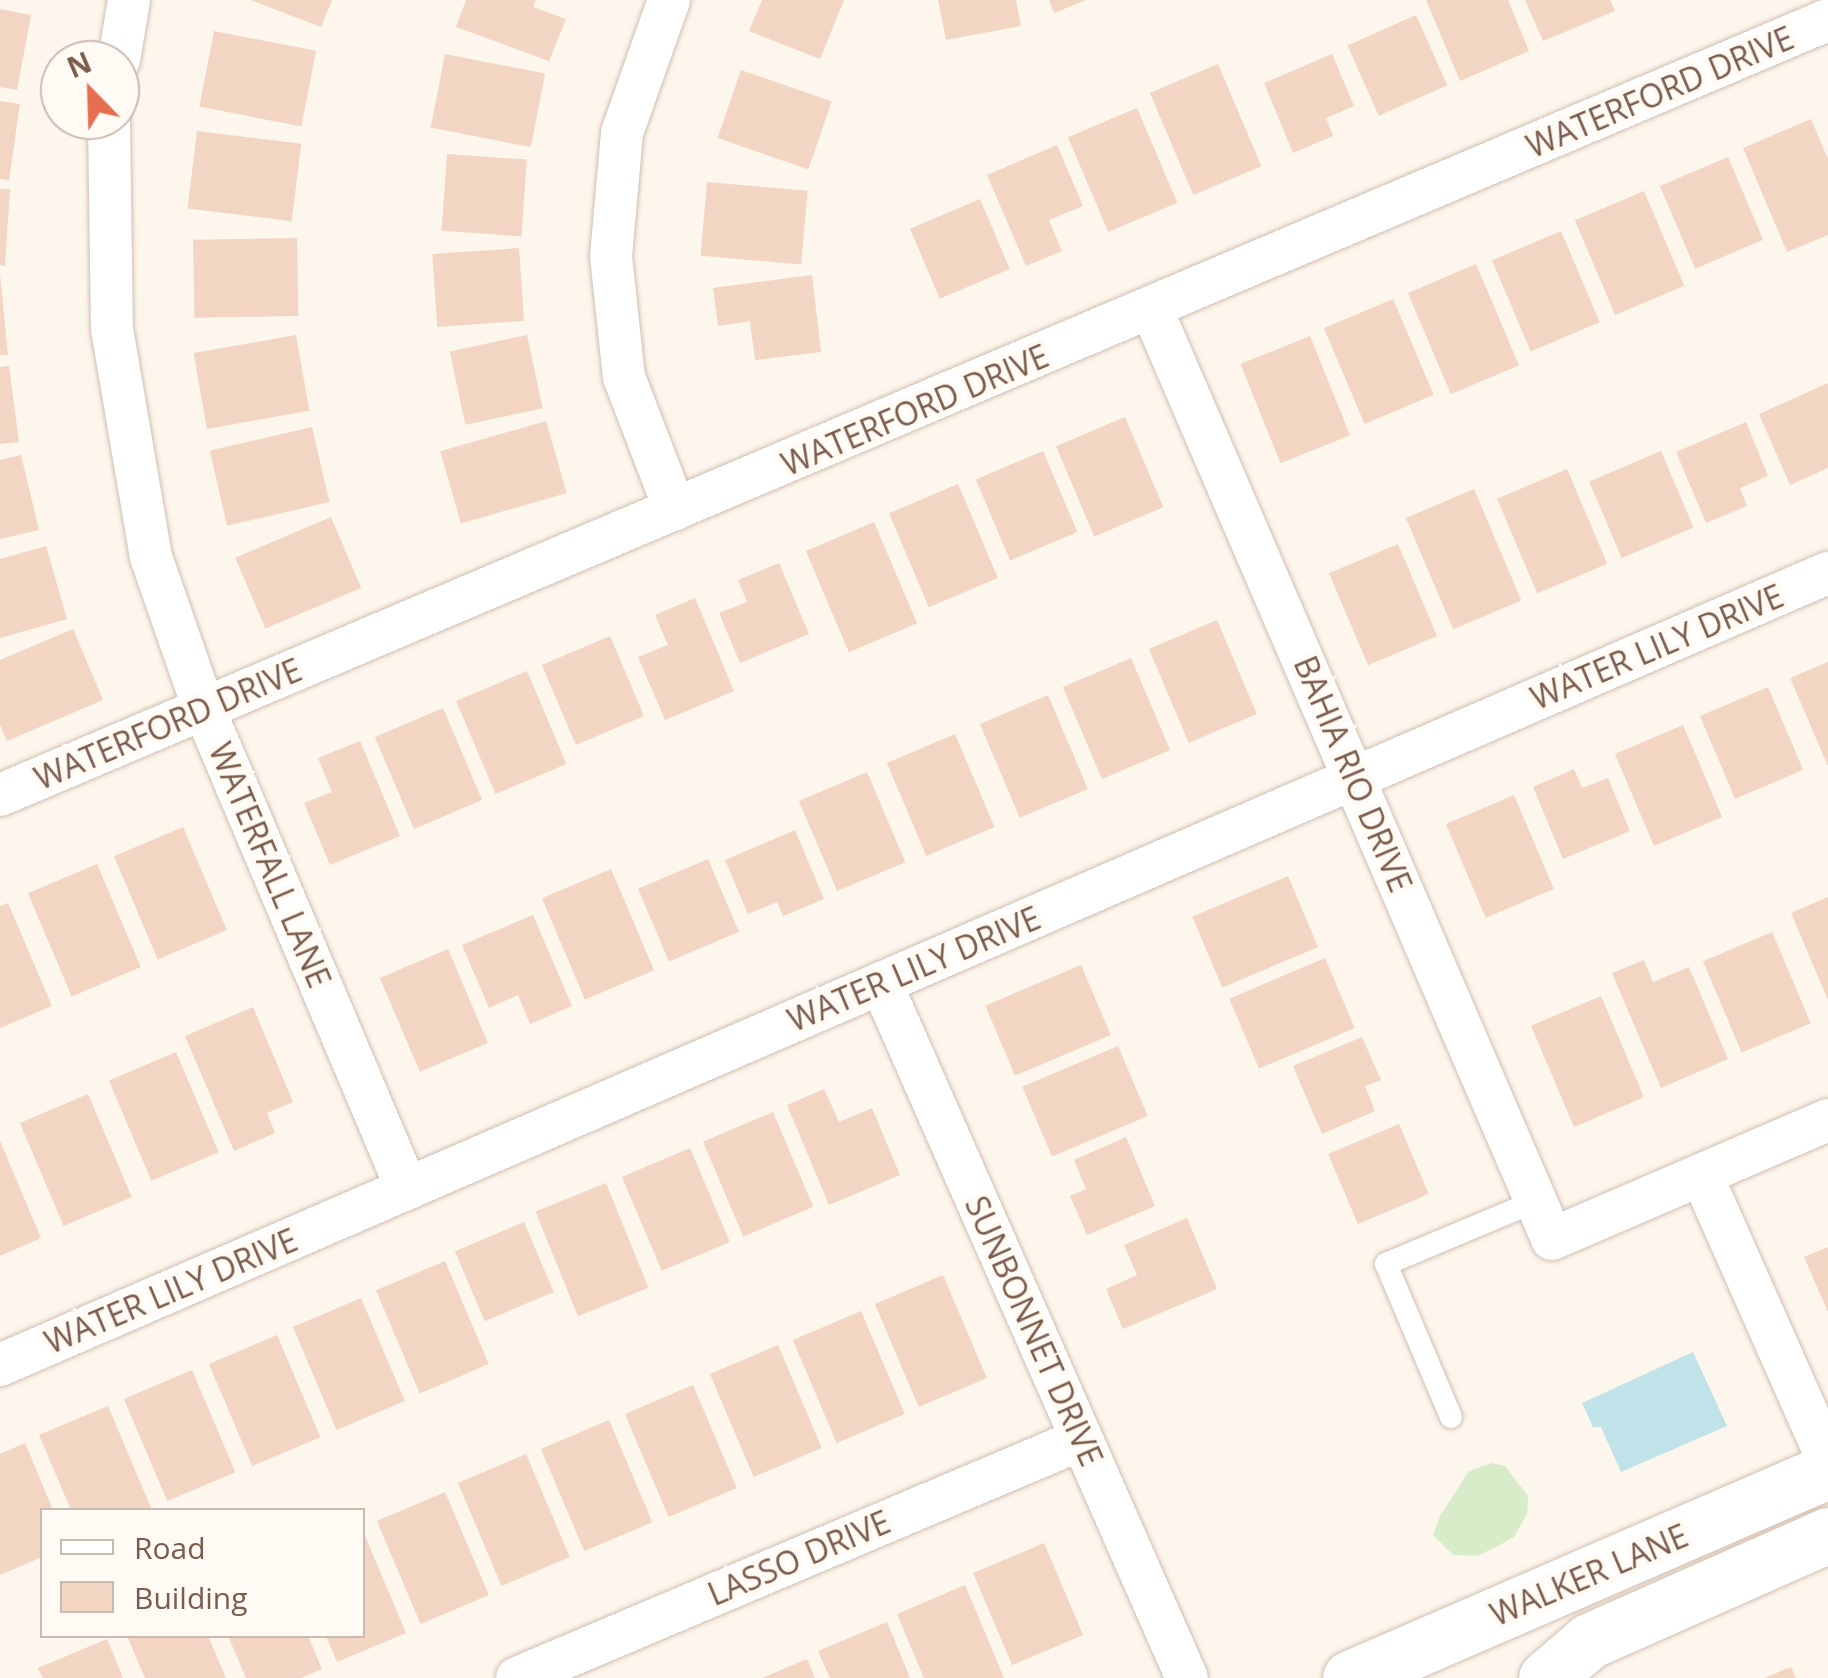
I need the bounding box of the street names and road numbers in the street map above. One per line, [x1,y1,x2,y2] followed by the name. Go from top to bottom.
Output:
[1521,18,1799,166] street label: WATERFORD DRIVE
[776,336,1054,484] street label: WATERFORD DRIVE
[1525,576,1789,718] street label: WATER LILY DRIVE
[29,650,307,798] street label: WATERFORD DRIVE
[1286,650,1420,898] street label: BAHIA RIO DRIVE
[201,737,339,993] street label: WATERFALL LANE
[782,898,1046,1040] street label: WATER LILY DRIVE
[957,1190,1111,1472] street label: SUNBONNET DRIVE
[39,1220,303,1362] street label: WATER LILY DRIVE
[702,1502,896,1614] street label: LASSO DRIVE
[1485,1516,1693,1634] street label: WALKER LANE

